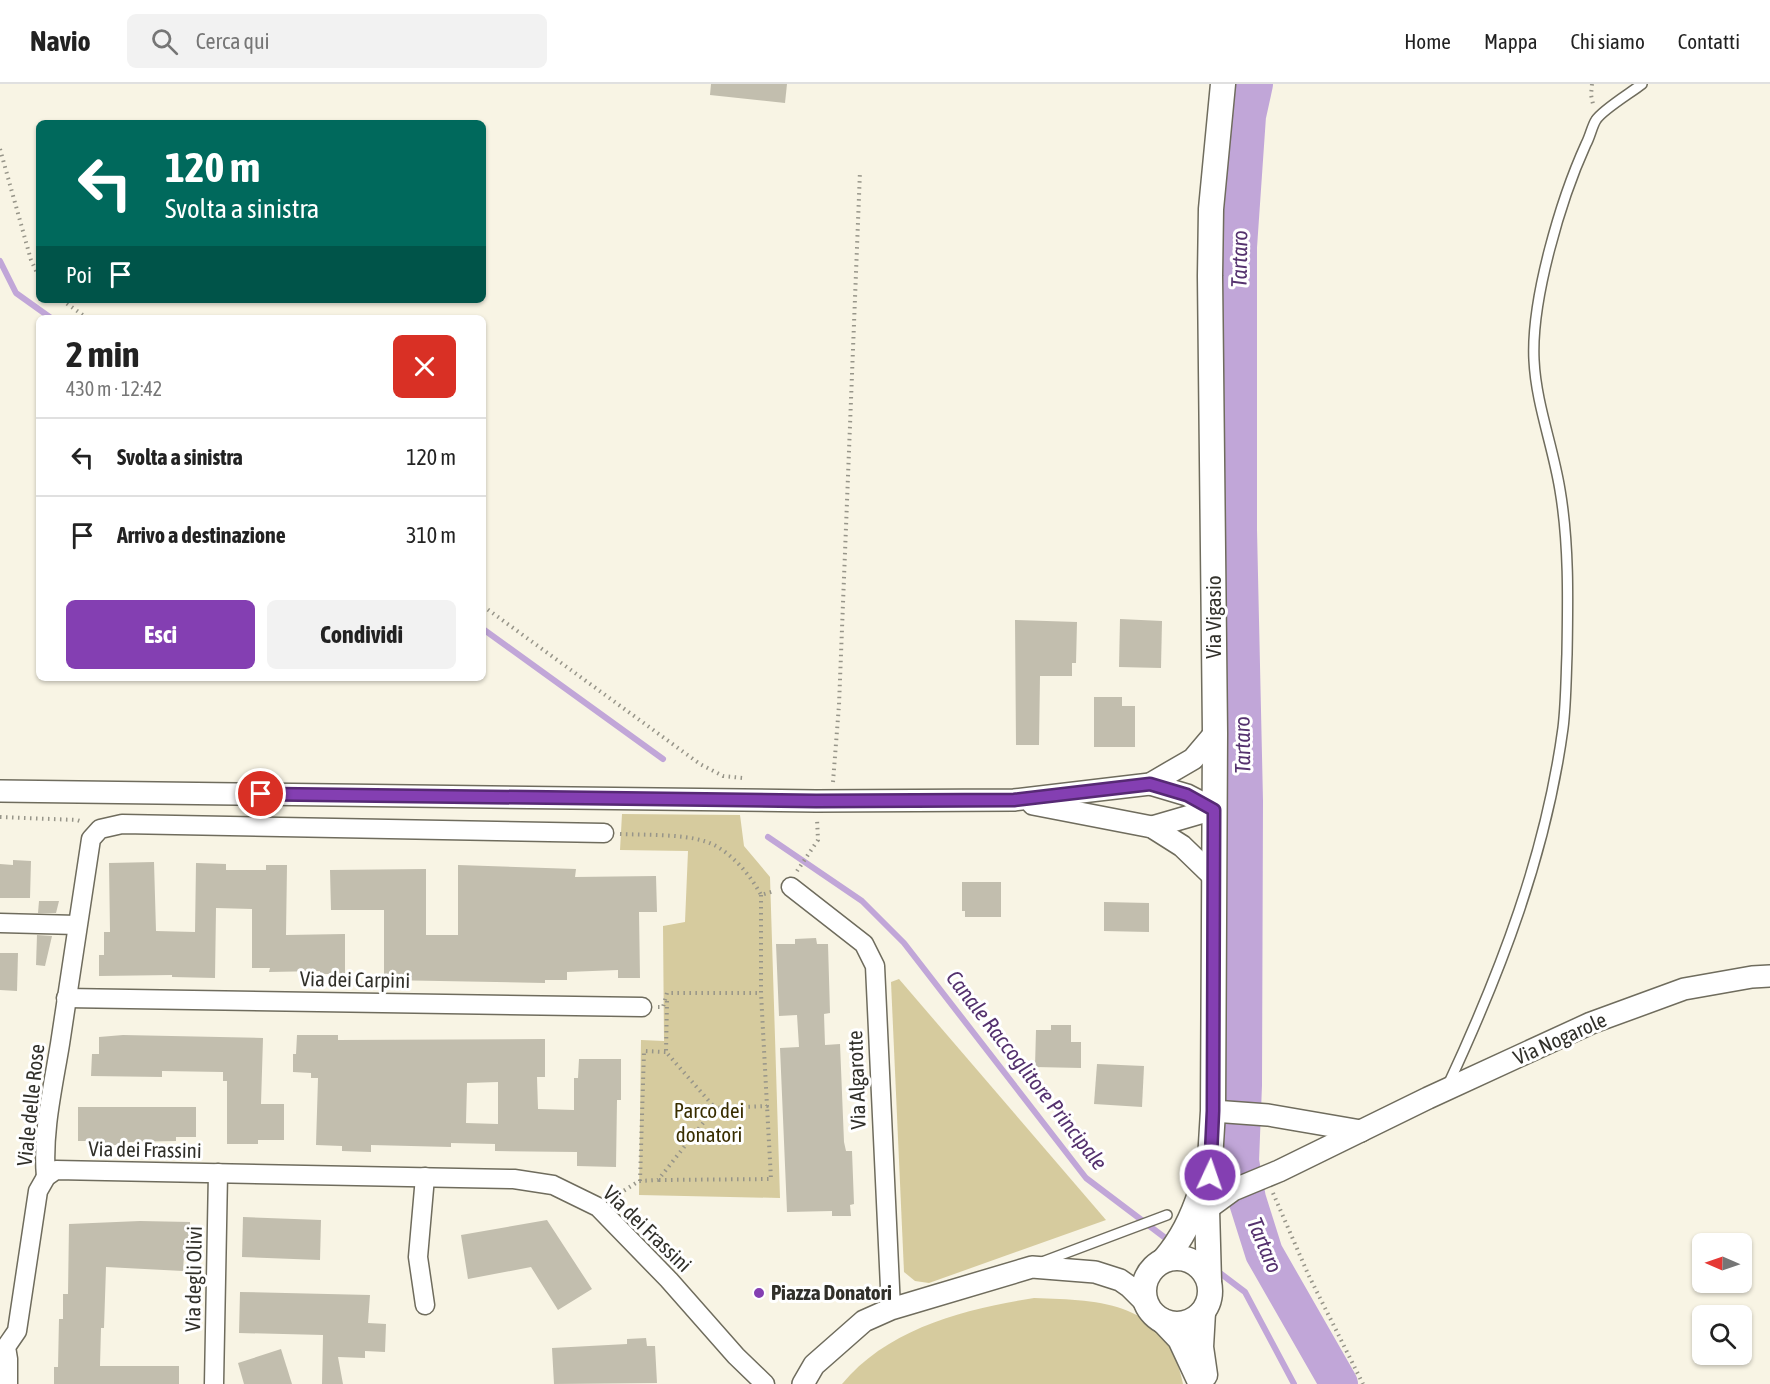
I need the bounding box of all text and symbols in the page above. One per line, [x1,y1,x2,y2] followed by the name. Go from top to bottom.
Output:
[127,14,547,68] search box
[30,25,91,57] text: Navio
[148,25,181,58] icon: search
[196,28,270,54] text: Cerca qui
[1404,29,1451,53] text: Home
[1484,29,1537,53] text: Mappa
[1570,29,1645,53] text: Chi siamo
[1678,29,1740,53] text: Contatti
[165,143,260,191] text: 120 m
[66,144,144,222] icon: left
[165,193,319,224] text: Svolta a sinistra
[1226,230,1252,288] water label: Tartaro
[104,258,137,291] icon: arrive
[66,262,92,288] text: Poi
[66,333,140,375] text: 2 min
[393,335,456,398] button: close
[66,377,162,400] text: 430 m · 12:42
[66,441,99,474] icon: left
[117,444,243,470] text: Svolta a sinistra
[406,444,456,470] text: 120 m
[66,519,99,552] icon: arrive
[117,522,286,548] text: Arrivo a destinazione
[406,522,456,548] text: 310 m
[1201,575,1225,659] street label: Via Vigasio
[66,600,255,669] button: Esci
[267,600,456,669] button: Condividi
[1229,716,1255,774] water label: Tartaro
[235,768,286,819] pin
[244,777,277,810] icon: arrive
[941,965,1113,1175] water label: Canale Raccoglitore Principale
[300,966,410,992] street label: Via dei Carpini
[1509,1007,1610,1069] street label: Via Nogarole
[842,1030,870,1130] street label: Via Algarotte
[12,1043,48,1167] street label: Viale delle Rose
[674,1098,744,1146] park label: Parco dei donatori
[88,1136,202,1162] street label: Via dei Frassini
[1178,1143,1242,1207] position arrow
[599,1180,697,1276] street label: Via dei Frassini
[1242,1214,1288,1276] water label: Tartaro
[180,1226,206,1332] street label: Via degli Olivi
[1692,1233,1752,1293] north arrow
[1692,1233,1752,1365] map controls
[771,1280,892,1304] place label: Piazza Donatori
[752,1286,766,1300] marker: Piazza Donatori
[1692,1305,1752,1365] button: search

